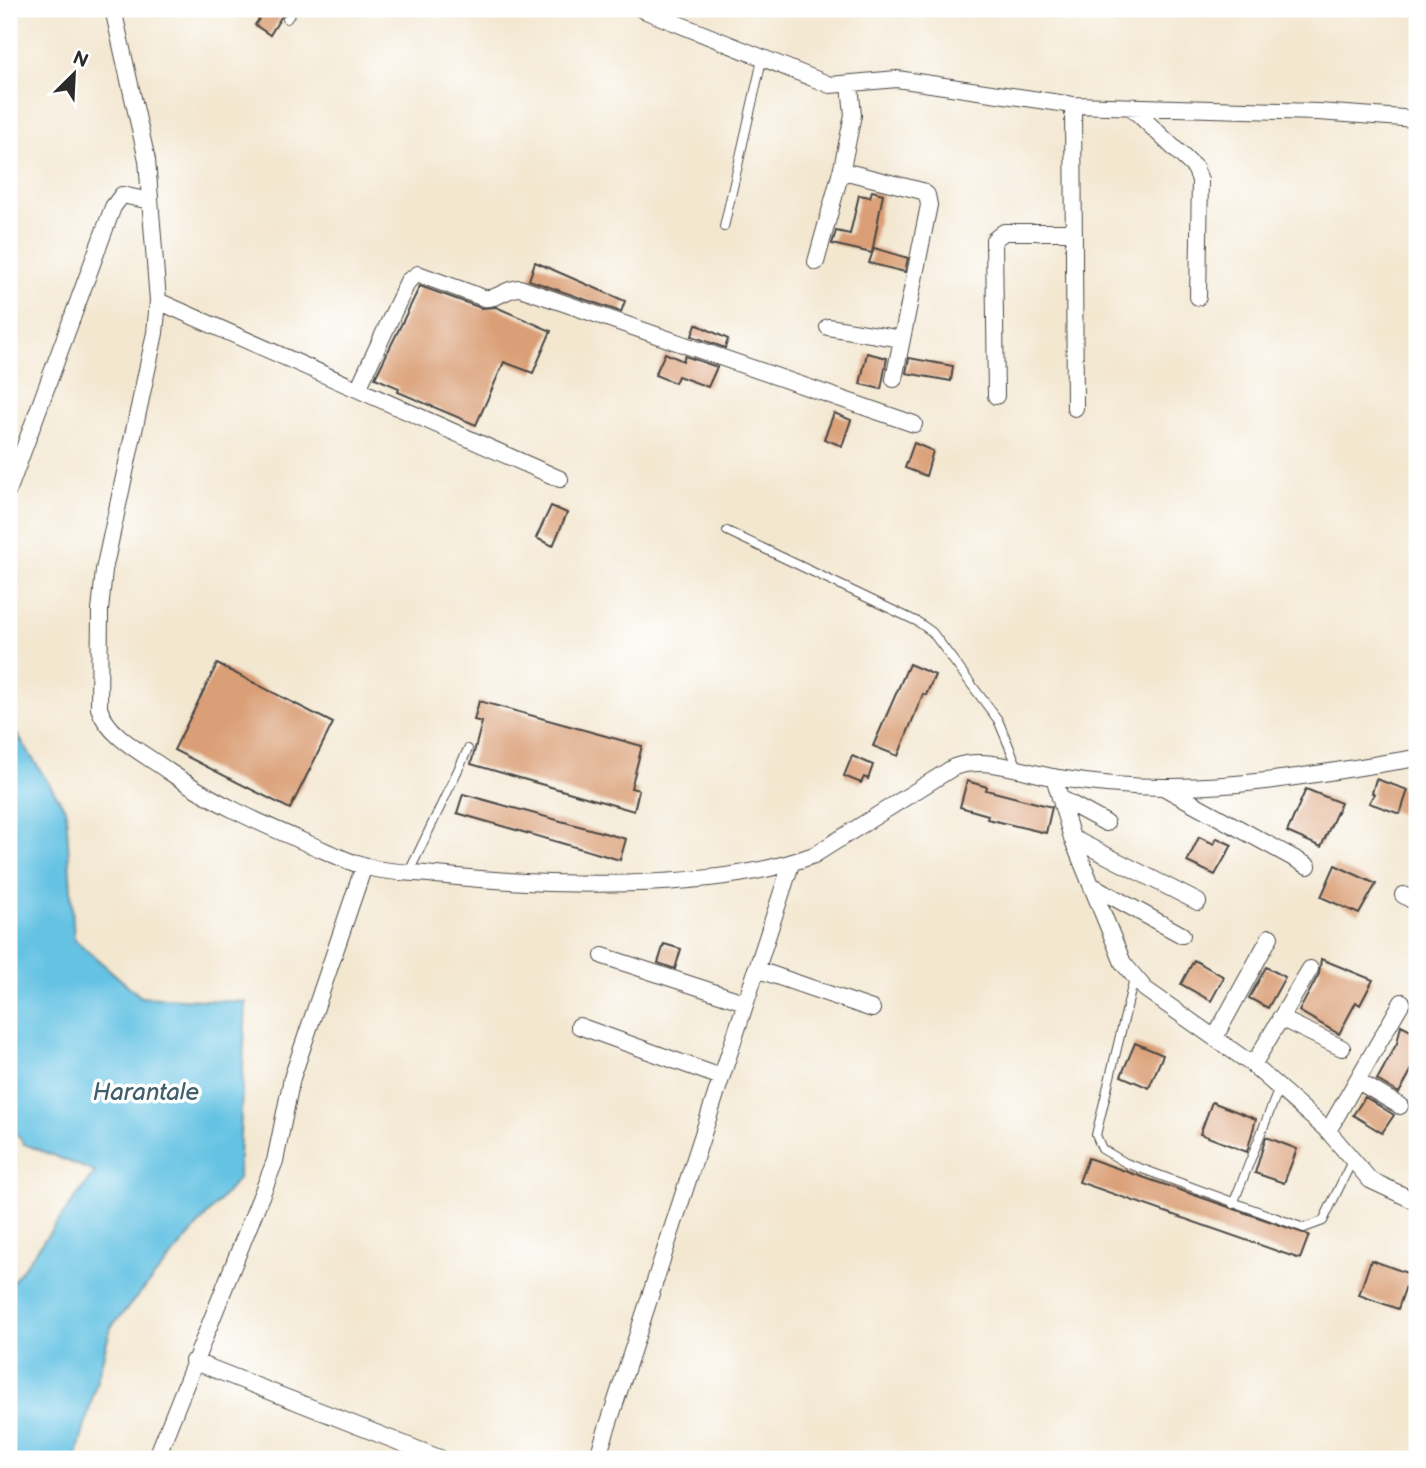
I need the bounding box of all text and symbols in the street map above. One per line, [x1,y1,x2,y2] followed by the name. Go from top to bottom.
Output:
[38,38,108,108] north arrow
[69,46,92,73] text: N
[93,1078,199,1107] water label: Harantale

